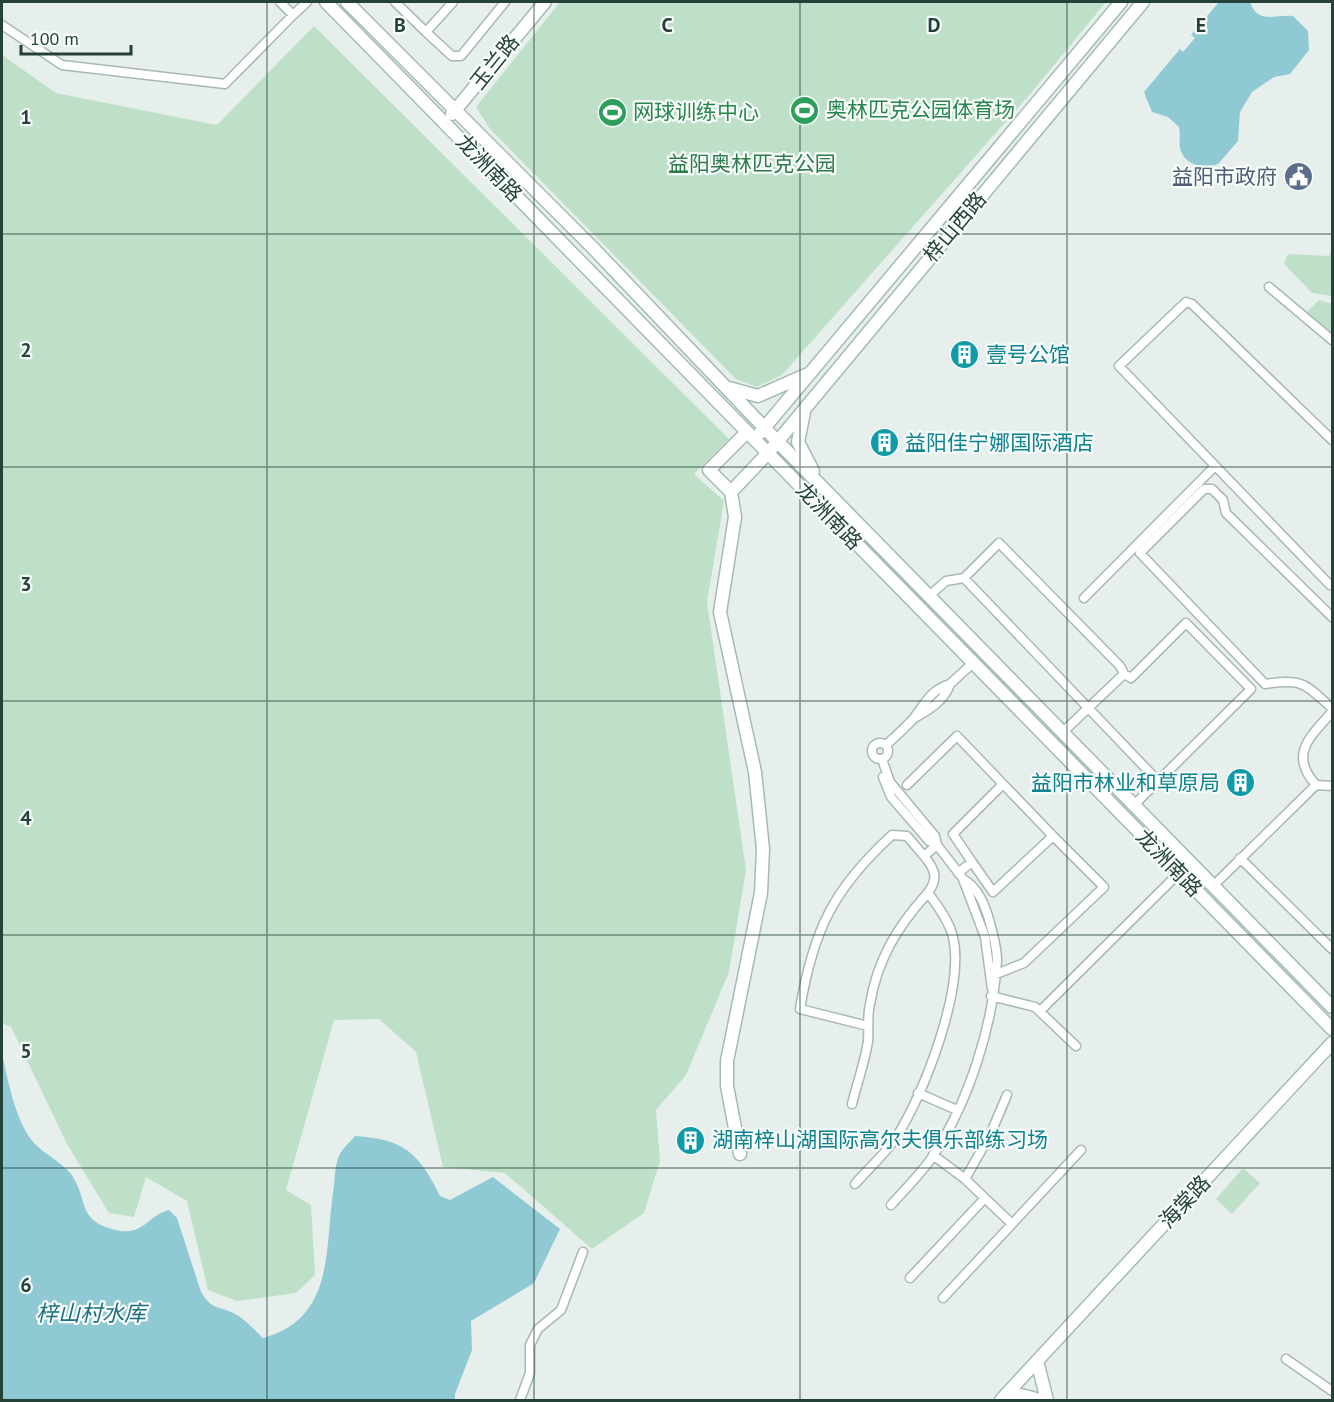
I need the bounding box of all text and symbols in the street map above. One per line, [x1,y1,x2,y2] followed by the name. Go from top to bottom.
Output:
[394,12,406,38] text: B
[661,12,673,38] text: C
[928,12,941,38] text: D
[1196,12,1206,38] text: E
[21,18,130,56] scale bar
[30,27,79,50] text: 100 m
[464,29,525,95] street label: 玉兰路
[789,94,821,126] sports icon: 奥林匹克公园体育场
[596,96,628,128] sports icon: 网球训练中心
[826,96,1015,123] place label: 奥林匹克公园体育场
[633,98,759,125] place label: 网球训练中心
[20,104,32,130] text: 1
[450,128,528,207] street label: 龙洲南路
[668,150,836,177] park label: 益阳奥林匹克公园
[1282,161,1314,193] public building icon: 益阳市政府
[1172,163,1277,190] place label: 益阳市政府
[917,186,992,268] street label: 梓山西路
[20,337,32,363] text: 2
[949,339,981,371] building icon: 壹号公馆
[986,341,1070,368] place label: 壹号公馆
[868,427,900,459] building icon: 益阳佳宁娜国际酒店
[905,429,1094,456] place label: 益阳佳宁娜国际酒店
[790,476,868,555] street label: 龙洲南路
[20,571,32,597] text: 3
[1225,767,1257,799] building icon: 益阳市林业和草原局
[1031,769,1220,796] place label: 益阳市林业和草原局
[20,805,32,831] text: 4
[1130,823,1208,902] street label: 龙洲南路
[20,1038,32,1064] text: 5
[675,1124,707,1156] building icon: 湖南梓山湖国际高尔夫俱乐部练习场
[712,1126,1048,1153] place label: 湖南梓山湖国际高尔夫俱乐部练习场
[1153,1169,1216,1234] street label: 海棠路
[20,1272,32,1298] text: 6
[36,1299,150,1327] water label: 梓山村水库

